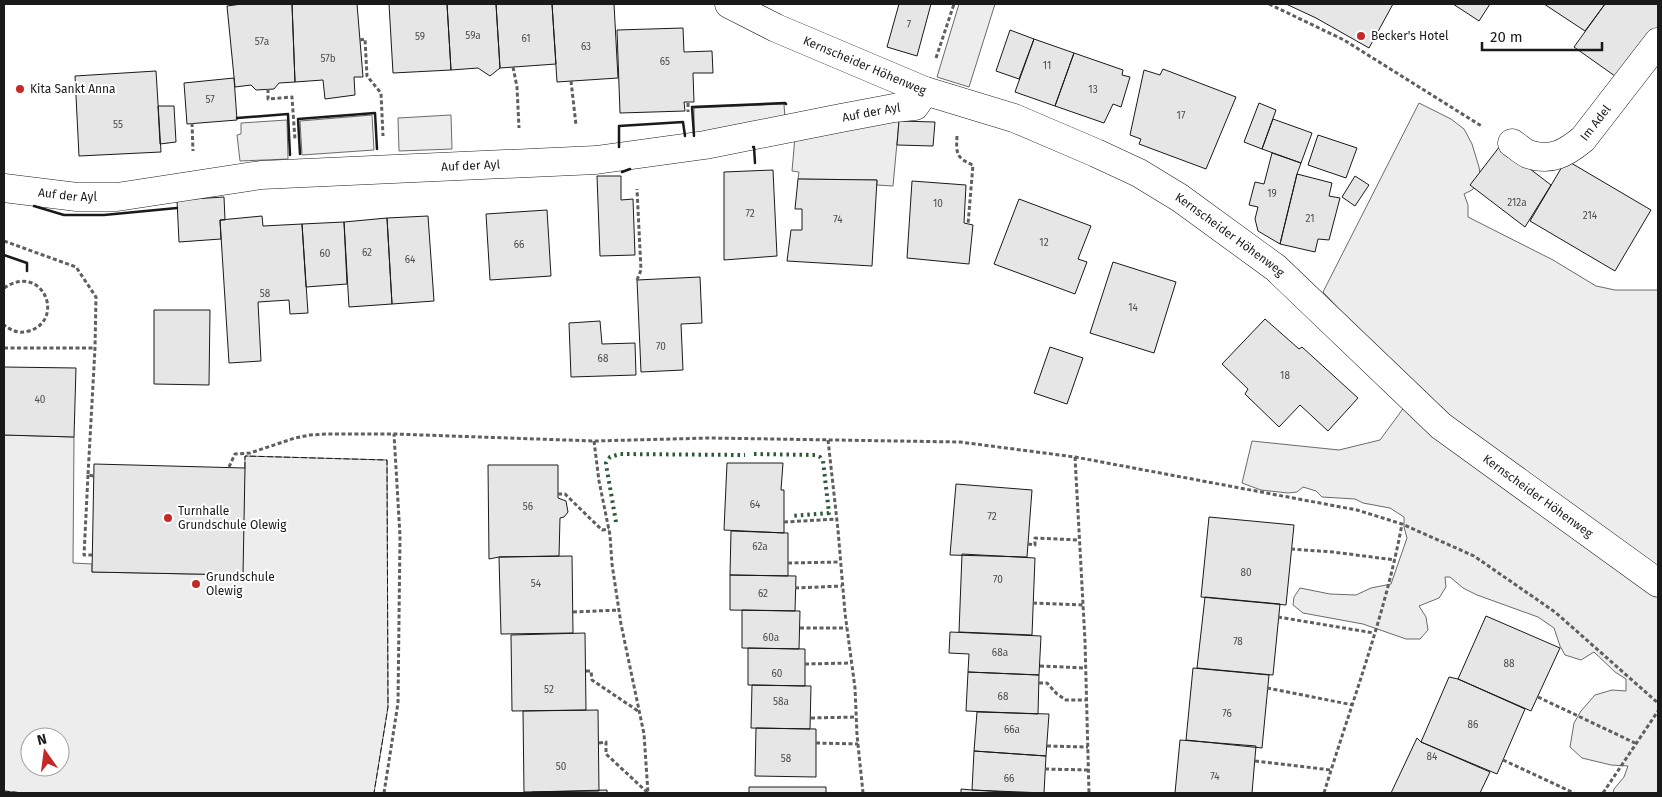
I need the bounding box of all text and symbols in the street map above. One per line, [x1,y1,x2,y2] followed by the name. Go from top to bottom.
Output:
[907,19,912,31] house number: 7
[1482,20,1602,52] scale bar
[1490,28,1523,46] text: 20 m
[1371,29,1449,43] place label: Becker's Hotel
[465,30,481,42] house number: 59a
[1355,30,1367,42] marker: Becker's Hotel
[415,31,425,43] house number: 59
[521,33,531,45] house number: 61
[801,33,929,98] street label: Kernscheider Höhenweg
[255,36,269,48] house number: 57a
[581,41,591,53] house number: 63
[320,53,336,65] house number: 57b
[660,56,670,68] house number: 65
[1043,60,1051,72] house number: 11
[30,82,116,96] place label: Kita Sankt Anna
[14,83,26,95] marker: Kita Sankt Anna
[1088,84,1098,96] house number: 13
[205,94,215,106] house number: 57
[841,100,901,125] street label: Auf der Ayl
[1577,102,1614,143] street label: Im Adel
[1177,110,1186,122] house number: 17
[113,119,123,131] house number: 55
[441,157,501,174] street label: Auf der Ayl
[37,185,97,204] street label: Auf der Ayl
[1267,188,1277,200] house number: 19
[1173,190,1288,280] street label: Kernscheider Höhenweg
[1507,197,1527,209] house number: 212a
[933,198,943,210] house number: 10
[745,208,755,220] house number: 72
[1583,210,1598,222] house number: 214
[1305,213,1315,225] house number: 21
[833,214,843,226] house number: 74
[1039,237,1049,249] house number: 12
[514,239,524,251] house number: 66
[362,247,372,259] house number: 62
[320,248,331,260] house number: 60
[405,254,416,266] house number: 64
[260,288,271,300] house number: 58
[1128,302,1139,314] house number: 14
[656,341,666,353] house number: 70
[598,353,609,365] house number: 68
[1280,370,1290,382] house number: 18
[35,394,46,406] house number: 40
[1480,452,1596,541] street label: Kernscheider Höhenweg
[750,499,761,511] house number: 64
[523,501,533,513] house number: 56
[178,504,287,532] place label: Turnhalle Grundschule Olewig
[987,511,997,523] house number: 72
[162,512,174,524] marker: Turnhalle Grundschule Olewig
[752,541,768,553] house number: 62a
[1240,567,1252,579] house number: 80
[206,570,275,598] place label: Grundschule Olewig
[993,574,1003,586] house number: 70
[190,578,202,590] marker: Grundschule Olewig
[531,578,542,590] house number: 54
[758,588,768,600] house number: 62
[763,632,779,644] house number: 60a
[1233,636,1243,648] house number: 78
[992,647,1008,659] house number: 68a
[1503,658,1515,670] house number: 88
[772,668,783,680] house number: 60
[544,684,554,696] house number: 52
[998,691,1009,703] house number: 68
[773,696,789,708] house number: 58a
[1222,708,1232,720] house number: 76
[1468,719,1478,731] house number: 86
[1004,724,1020,736] house number: 66a
[20,727,70,777] north arrow
[35,730,49,749] text: N
[1427,751,1438,763] house number: 84
[781,753,792,765] house number: 58
[556,761,567,773] house number: 50
[1210,771,1220,783] house number: 74
[1004,773,1014,785] house number: 66

